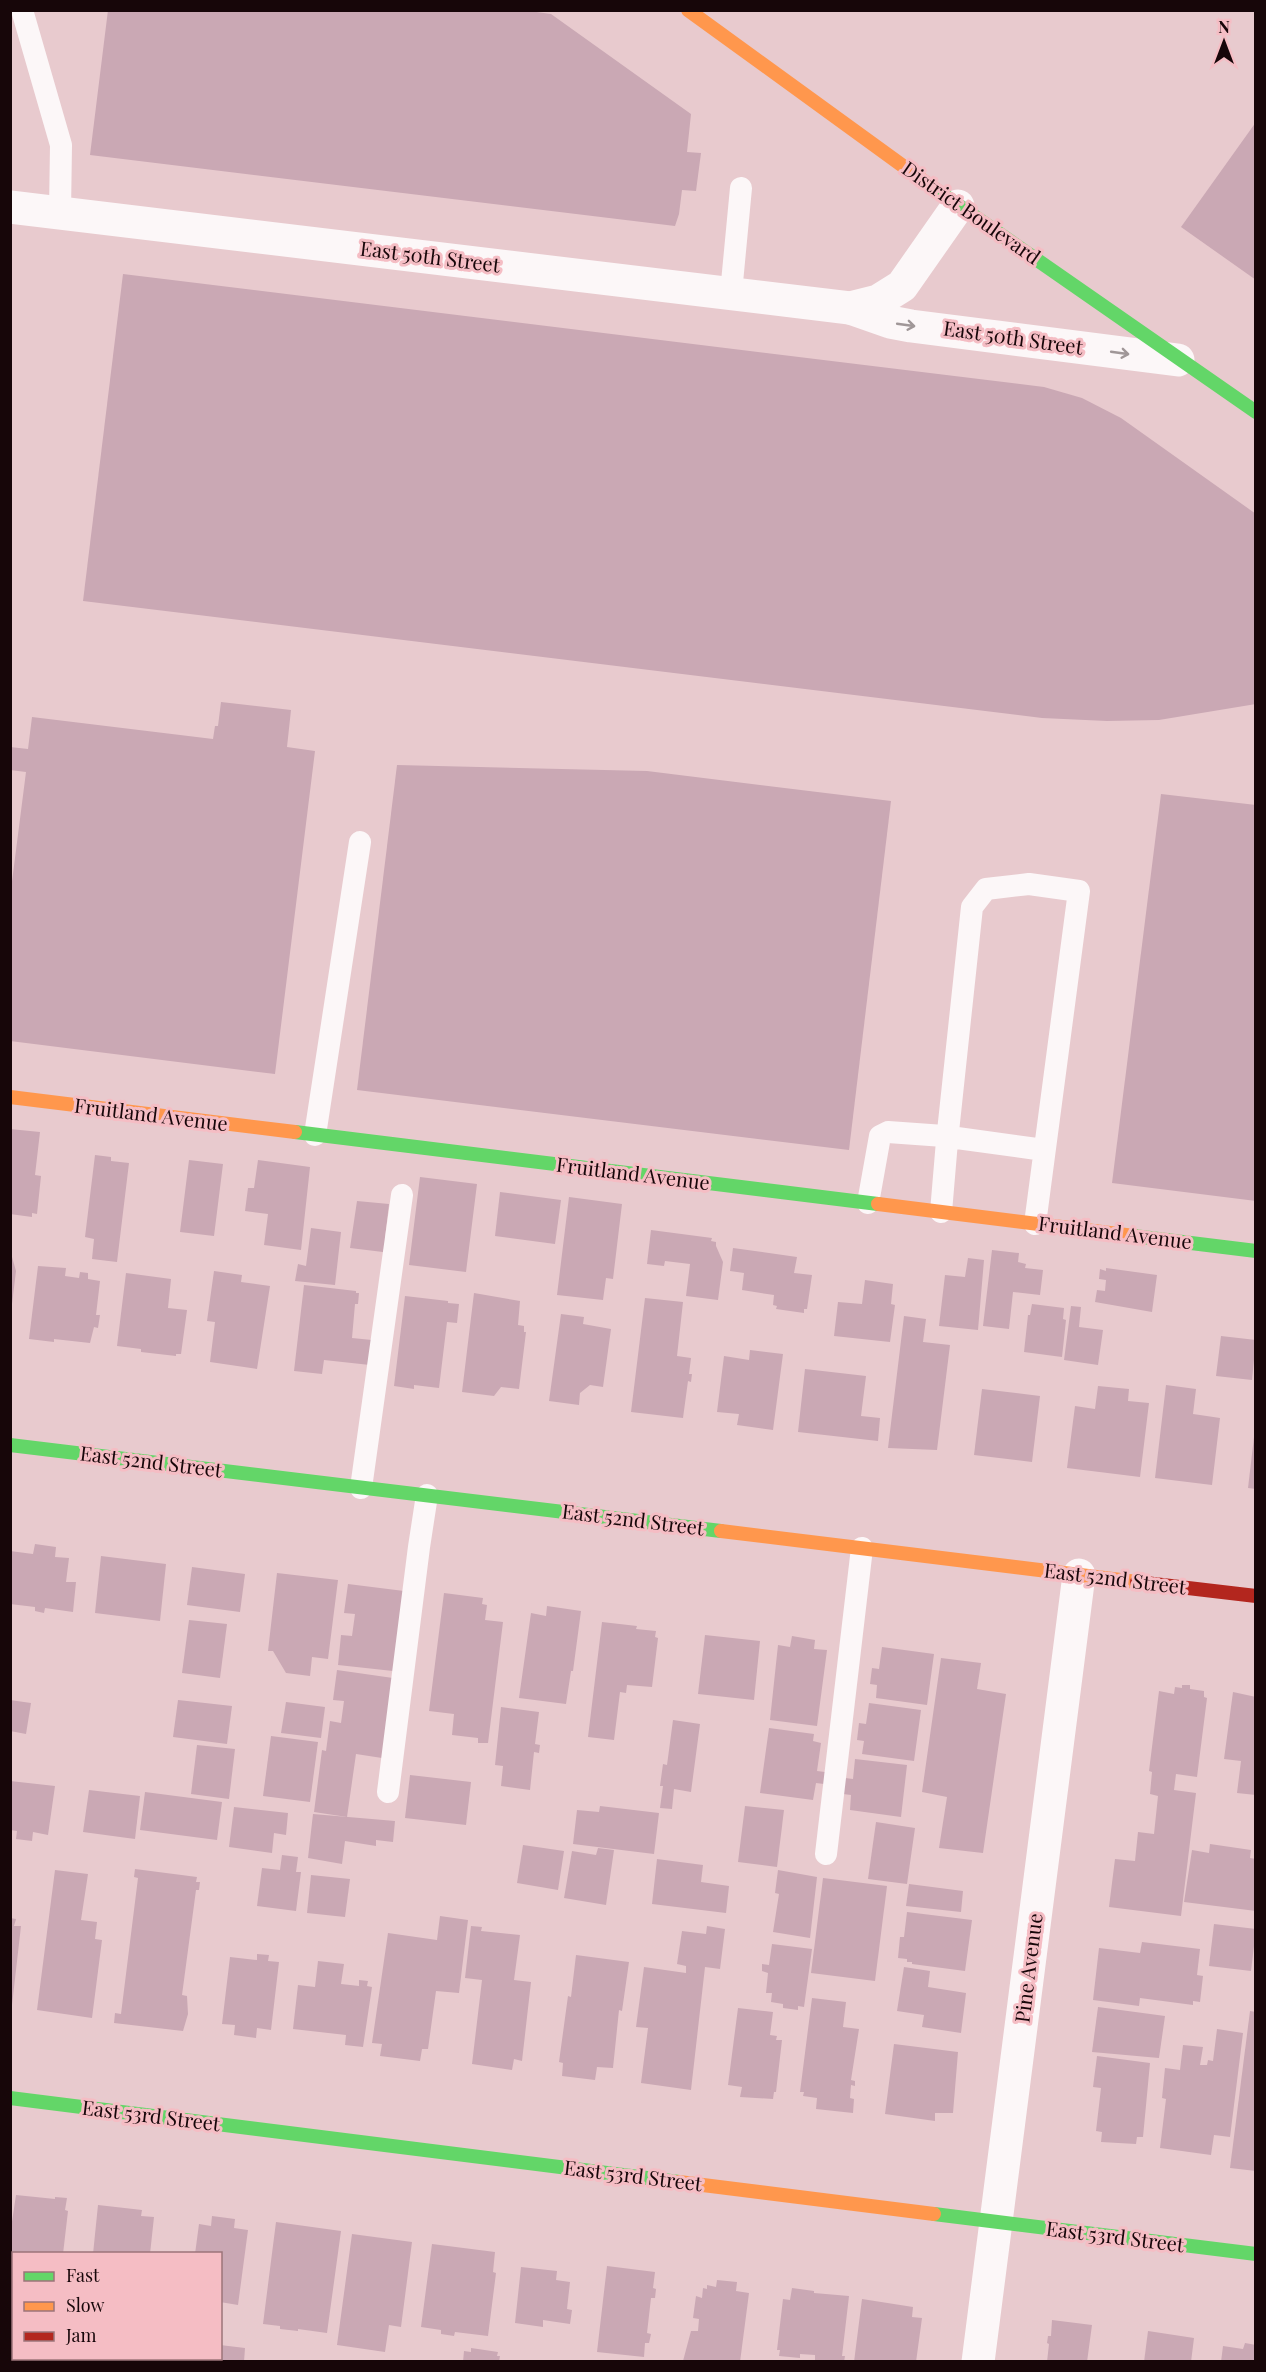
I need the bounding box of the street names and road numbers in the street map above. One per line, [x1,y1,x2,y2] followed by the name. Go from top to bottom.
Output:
[897,154,1047,270] street label: District Boulevard
[359,234,503,278] street label: East 50th Street
[942,313,1086,360] street label: East 50th Street
[73,1091,229,1136] street label: Fruitland Avenue
[555,1150,711,1195] street label: Fruitland Avenue
[1037,1209,1193,1254] street label: Fruitland Avenue
[79,1438,225,1483] street label: East 52nd Street
[561,1496,707,1541] street label: East 52nd Street
[1043,1555,1189,1600] street label: East 52nd Street
[1007,1912,1048,2024] street label: Pine Avenue
[81,2093,223,2136] street label: East 53rd Street
[563,2153,705,2196] street label: East 53rd Street
[1045,2214,1187,2257] street label: East 53rd Street

